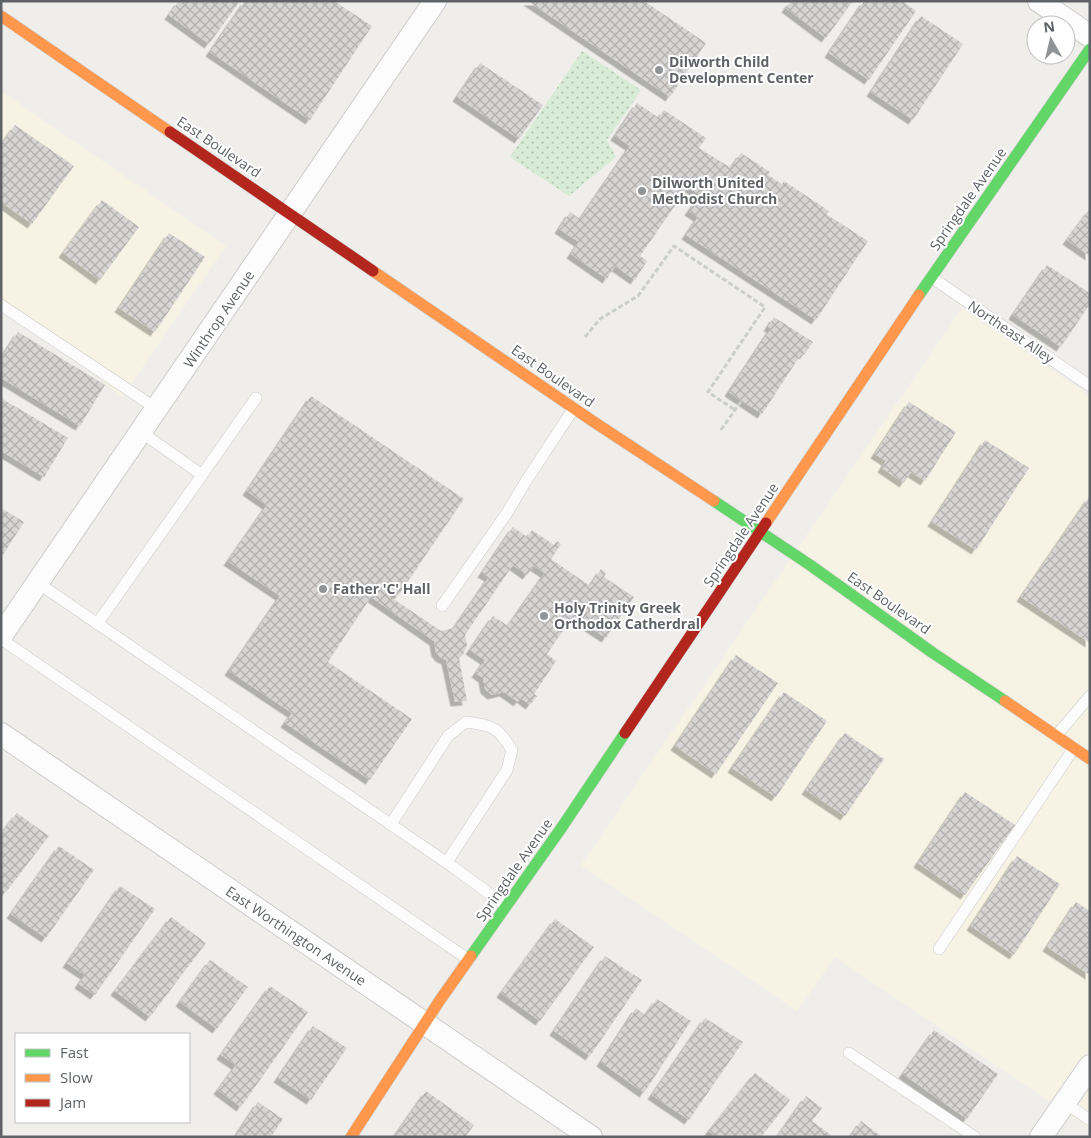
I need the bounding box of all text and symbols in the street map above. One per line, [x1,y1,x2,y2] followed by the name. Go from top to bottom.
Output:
[1026,15,1076,65] north arrow
[1042,16,1056,37] text: N
[669,52,814,87] place label: Dilworth Child Development Center
[653,64,665,76] marker: Dilworth Child Development Center
[174,111,265,182] street label: East Boulevard
[925,143,1010,254] street label: Springdale Avenue
[652,173,777,208] place label: Dilworth United Methodist Church
[636,185,648,197] marker: Dilworth United Methodist Church
[179,266,258,371] street label: Winthrop Avenue
[965,296,1059,368] street label: Northeast Alley
[508,340,599,411] street label: East Boulevard
[699,479,783,591] street label: Springdale Avenue
[844,567,935,638] street label: East Boulevard
[333,579,430,598] place label: Father 'C' Hall
[317,583,329,595] marker: Father 'C' Hall
[554,598,700,633] place label: Holy Trinity Greek Orthodox Catherdral
[538,610,550,622] marker: Holy Trinity Greek Orthodox Catherdral
[471,814,556,925] street label: Springdale Avenue
[222,881,370,990] street label: East Worthington Avenue
[15,1033,190,1123] legend
[60,1042,89,1062] text: Fast
[60,1067,93,1087] text: Slow
[58,1092,86,1112] text: Jam

